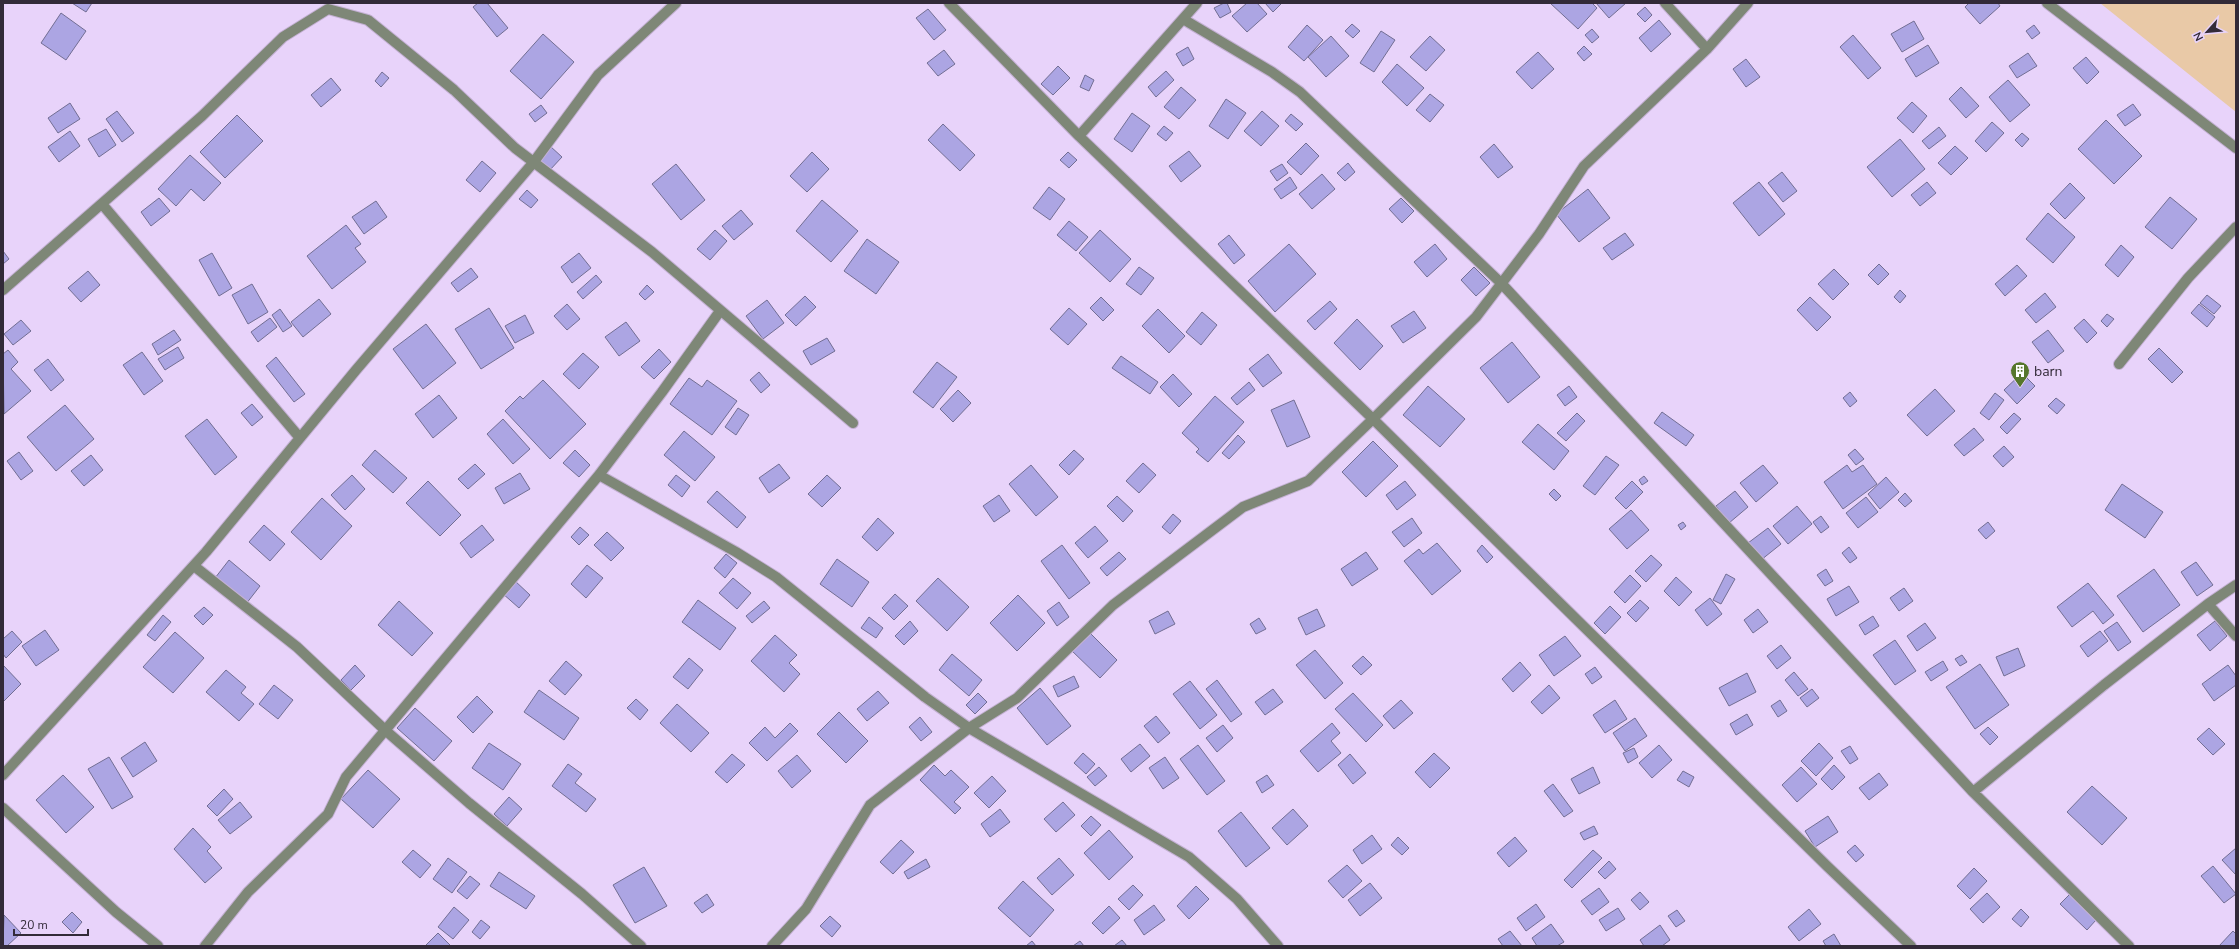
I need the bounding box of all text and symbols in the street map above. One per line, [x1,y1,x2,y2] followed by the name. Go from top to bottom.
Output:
[2187,12,2227,52] north arrow
[2190,29,2207,43] text: N
[2009,360,2031,388] building icon: barn
[2034,362,2063,381] place label: barn
[14,911,88,937] scale bar
[20,917,48,933] text: 20 m

